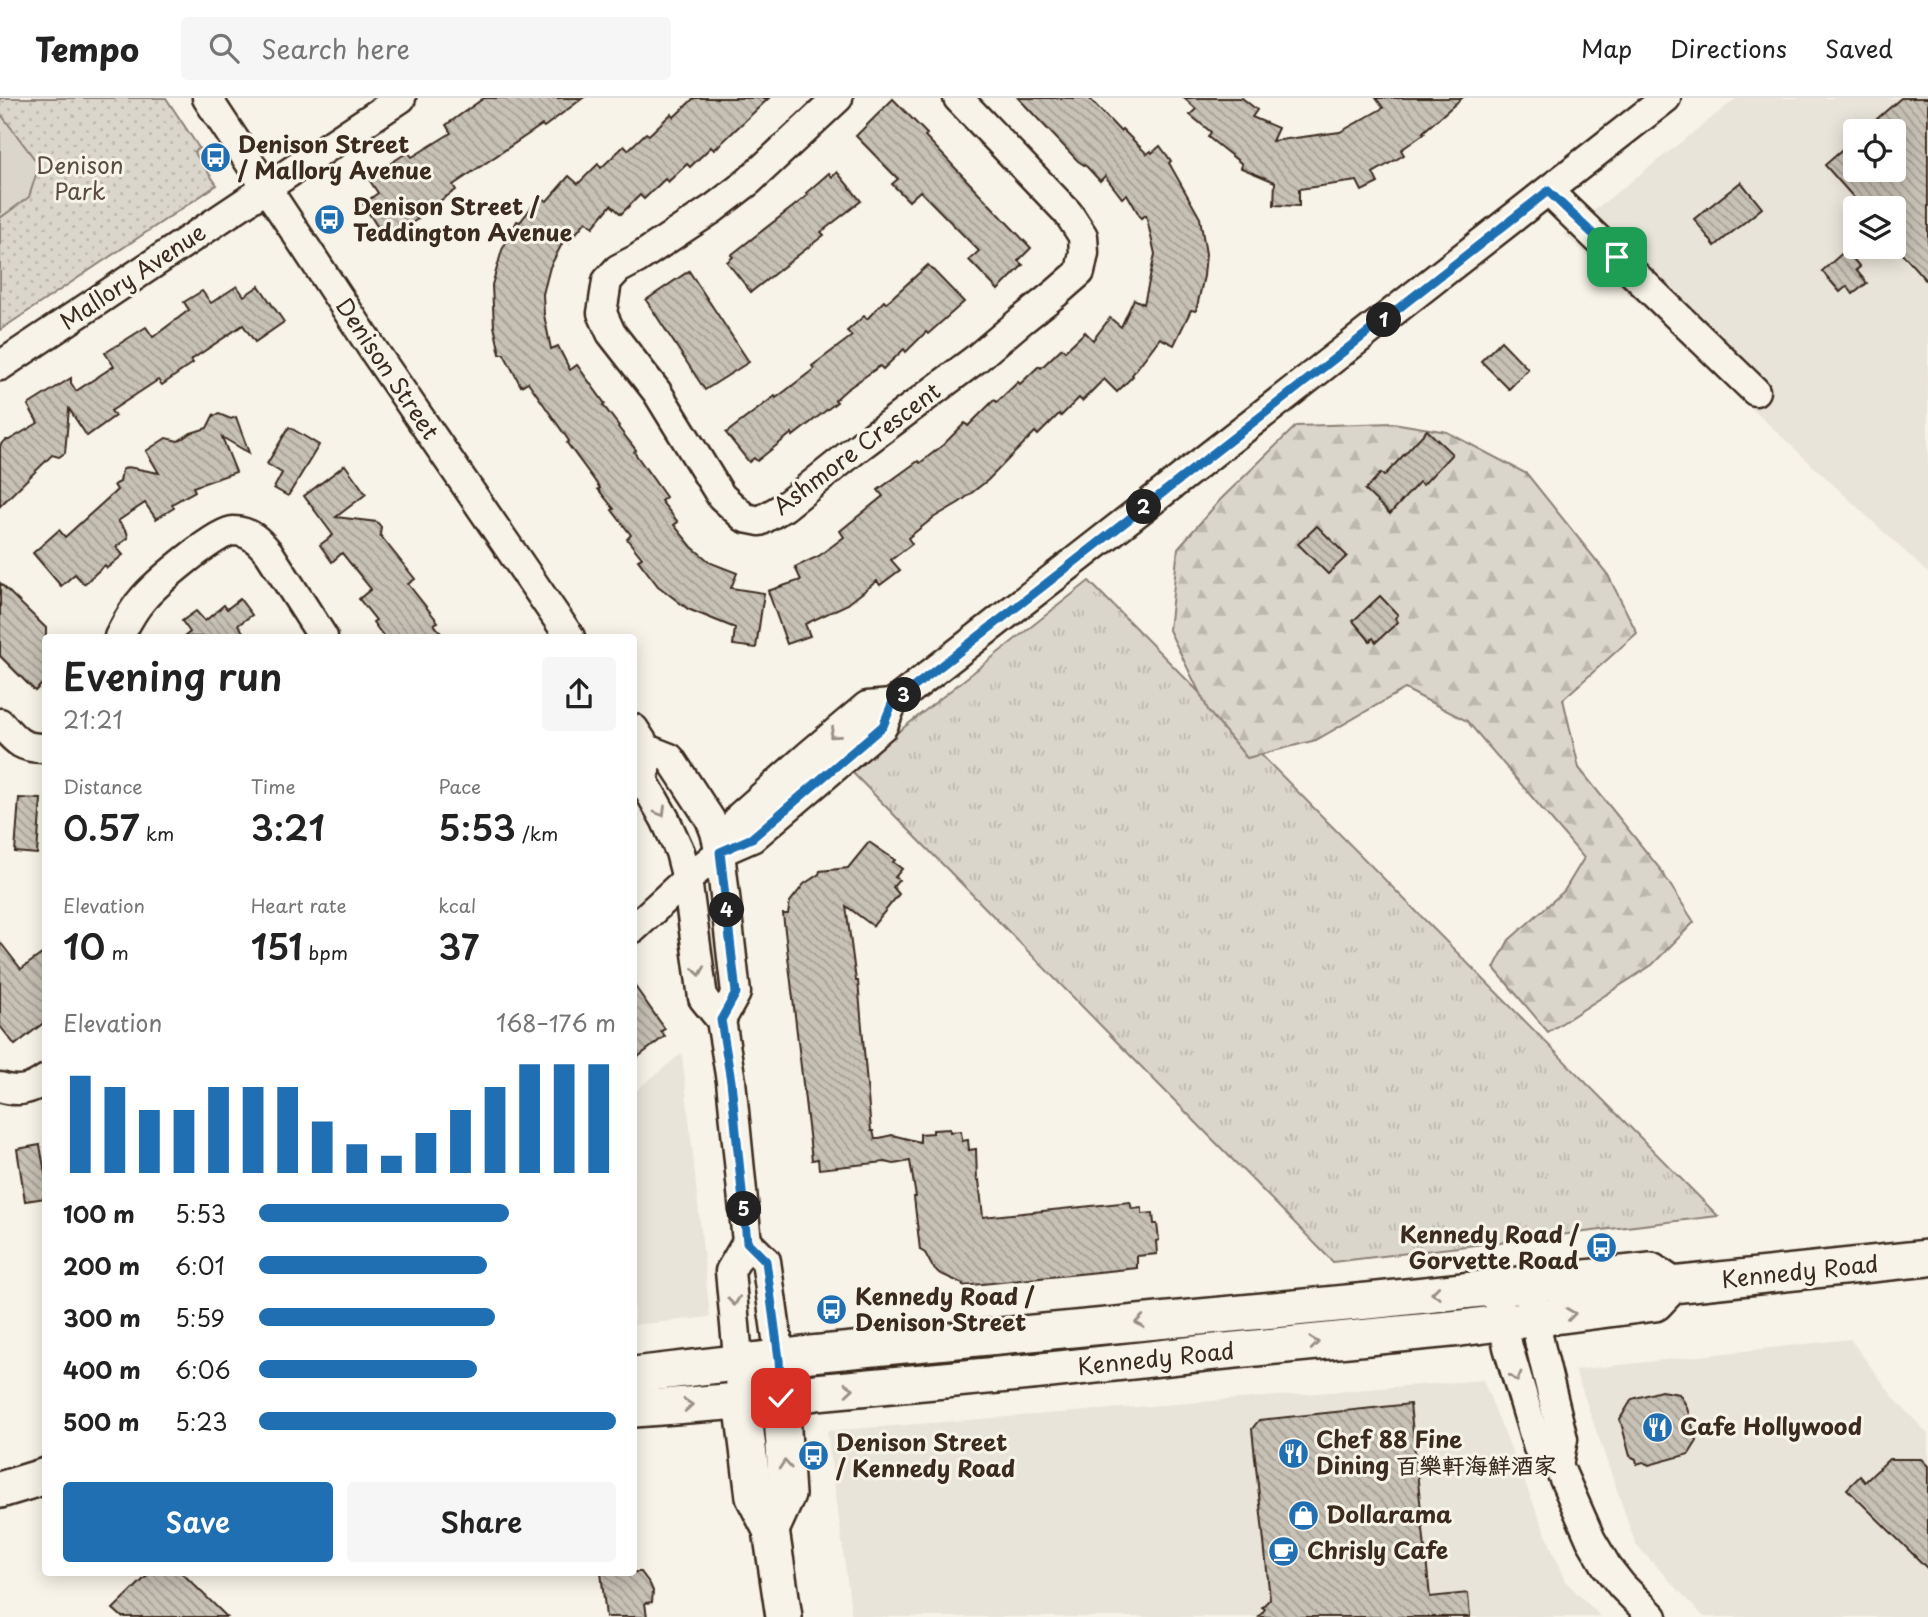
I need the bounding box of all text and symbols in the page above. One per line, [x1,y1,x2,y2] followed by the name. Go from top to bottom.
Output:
[181,17,671,80] search box
[35,23,139,73] text: Tempo
[205,29,243,67] icon: search
[261,29,410,68] text: Search here
[1581,30,1632,66] text: Map
[1670,30,1787,66] text: Directions
[1825,30,1893,66] text: Saved
[1843,119,1906,259] map controls
[1843,119,1906,182] button: locate
[237,126,432,187] place label: Denison Street / Mallory Avenue
[198,141,232,175] bus stop icon: Denison Street / Mallory Avenue
[36,147,124,208] park label: Denison Park
[353,188,573,249] place label: Denison Street / Teddington Avenue
[1843,196,1906,259] button: layers
[313,203,347,237] bus stop icon: Denison Street / Teddington Avenue
[52,214,212,338] street label: Mallory Avenue
[1587,227,1647,287] pin
[1598,238,1636,276] icon: arrive
[328,290,449,446] street label: Denison Street
[1366,302,1402,338] pin: 1
[1379,305,1388,333] text: 1
[765,373,947,523] street label: Ashmore Crescent
[1126,490,1162,524] pin: 2
[1137,492,1150,520] text: 2
[63,647,282,704] text: Evening run
[542,657,616,731] button: share
[886,678,922,712] pin: 3
[897,680,910,708] text: 3
[63,702,123,737] text: 21:21
[829,726,842,738] one-way arrow
[63,772,143,800] text: Distance
[251,772,296,800] text: Time
[438,772,481,800] text: Pace
[63,800,140,853] text: 0.57
[251,800,325,853] text: 3:21
[438,800,516,853] text: 5:53
[653,805,666,817] one-way arrow
[140,819,174,847] text: km
[516,819,558,847] text: /km
[63,891,145,919] text: Elevation
[251,891,347,919] text: Heart rate
[438,891,476,919] text: kcal
[710,892,744,928] pin: 4
[720,895,733,923] text: 4
[63,919,105,972] text: 10
[251,919,302,972] text: 151
[438,919,479,972] text: 37
[105,938,129,966] text: m
[302,938,348,966] text: bpm
[691,965,706,976] one-way arrow
[63,1005,162,1040] text: Elevation
[496,1005,616,1040] text: 168–176 m
[726,1192,762,1226] pin: 5
[737,1194,750,1222] text: 5
[63,1196,135,1231] text: 100 m
[175,1196,226,1231] text: 5:53
[1400,1216,1579,1277] place label: Kennedy Road / Gorvette Road
[1585,1231,1619,1265] bus stop icon: Kennedy Road / Gorvette Road
[1720,1245,1880,1296] street label: Kennedy Road
[63,1248,140,1283] text: 200 m
[175,1248,225,1283] text: 6:01
[855,1278,1035,1339] place label: Kennedy Road / Denison Street
[1430,1285,1442,1300] one-way arrow
[815,1293,849,1327] bus stop icon: Kennedy Road / Denison Street
[726,1295,741,1307] one-way arrow
[63,1300,141,1335] text: 300 m
[175,1300,225,1335] text: 5:59
[1565,1306,1577,1321] one-way arrow
[1135,1315,1146,1330] one-way arrow
[1076,1332,1236,1383] street label: Kennedy Road
[1308,1335,1320,1350] one-way arrow
[63,1352,141,1387] text: 400 m
[175,1352,231,1387] text: 6:06
[751,1368,811,1428] pin
[1508,1371,1523,1383] one-way arrow
[762,1379,800,1417] icon: check
[844,1382,855,1397] one-way arrow
[683,1398,694,1413] one-way arrow
[63,1404,140,1439] text: 500 m
[175,1404,228,1439] text: 5:23
[1680,1408,1862,1443] place label: Cafe Hollywood
[1640,1410,1674,1444] restaurant icon: Cafe Hollywood
[1316,1421,1557,1482] place label: Chef 88 Fine Dining 百樂軒海鮮酒家
[835,1424,1015,1485] place label: Denison Street / Kennedy Road
[1276,1436,1310,1470] restaurant icon: Chef 88 Fine Dining 百樂軒海鮮酒家
[796,1439,830,1473] bus stop icon: Denison Street / Kennedy Road
[778,1460,793,1471] one-way arrow
[63,1482,333,1562] button: Save
[347,1482,616,1562] button: Share
[1326,1496,1452,1531] place label: Dollarama
[1286,1498,1320,1532] shop icon: Dollarama
[1307,1532,1449,1567] place label: Chrisly Cafe
[1267,1534,1301,1568] cafe icon: Chrisly Cafe

